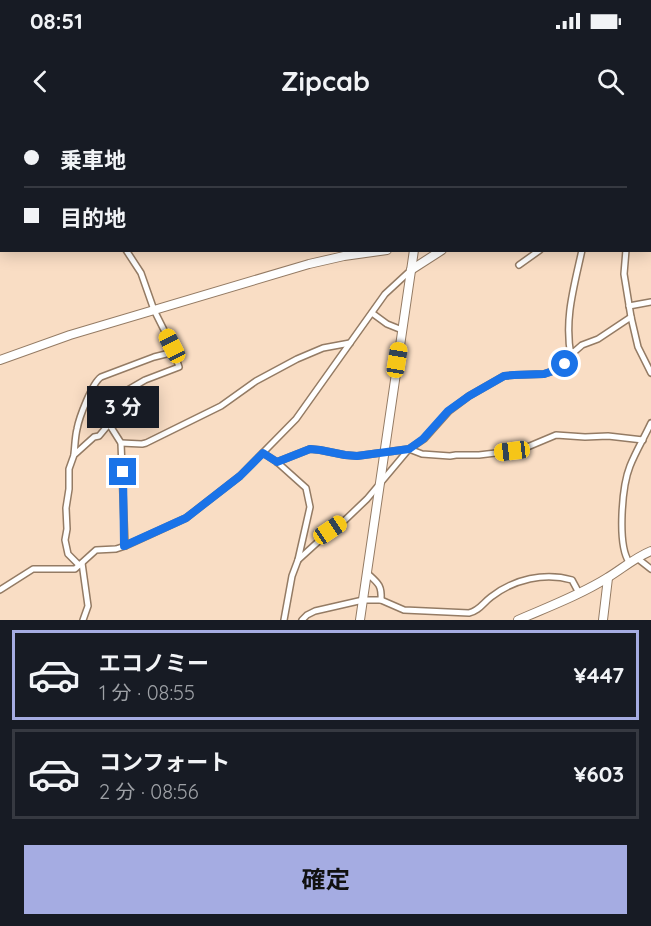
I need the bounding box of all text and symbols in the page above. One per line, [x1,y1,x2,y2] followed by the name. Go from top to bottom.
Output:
[30,7,83,35] text: 08:51
[281,64,370,98] text: Zipcab
[24,65,57,98] icon: back
[594,65,627,98] icon: search
[60,146,126,174] text: 乗車地
[60,204,126,232] text: 目的地
[156,326,188,366] car
[385,341,409,379] car
[551,350,578,377] route start
[87,385,159,427] callout: 3 分
[105,394,141,419] text: 3 分
[493,440,531,462] car
[109,458,136,485] route end
[310,512,350,548] car
[27,648,81,702] icon: car
[99,649,209,677] text: エコノミー
[574,661,624,689] text: ¥447
[99,680,195,705] text: 1 分 · 08:55
[27,747,81,801] icon: car
[99,748,230,776] text: コンフォート
[573,760,624,788] text: ¥603
[99,779,198,804] text: 2 分 · 08:56
[24,845,627,914] button: 確定

